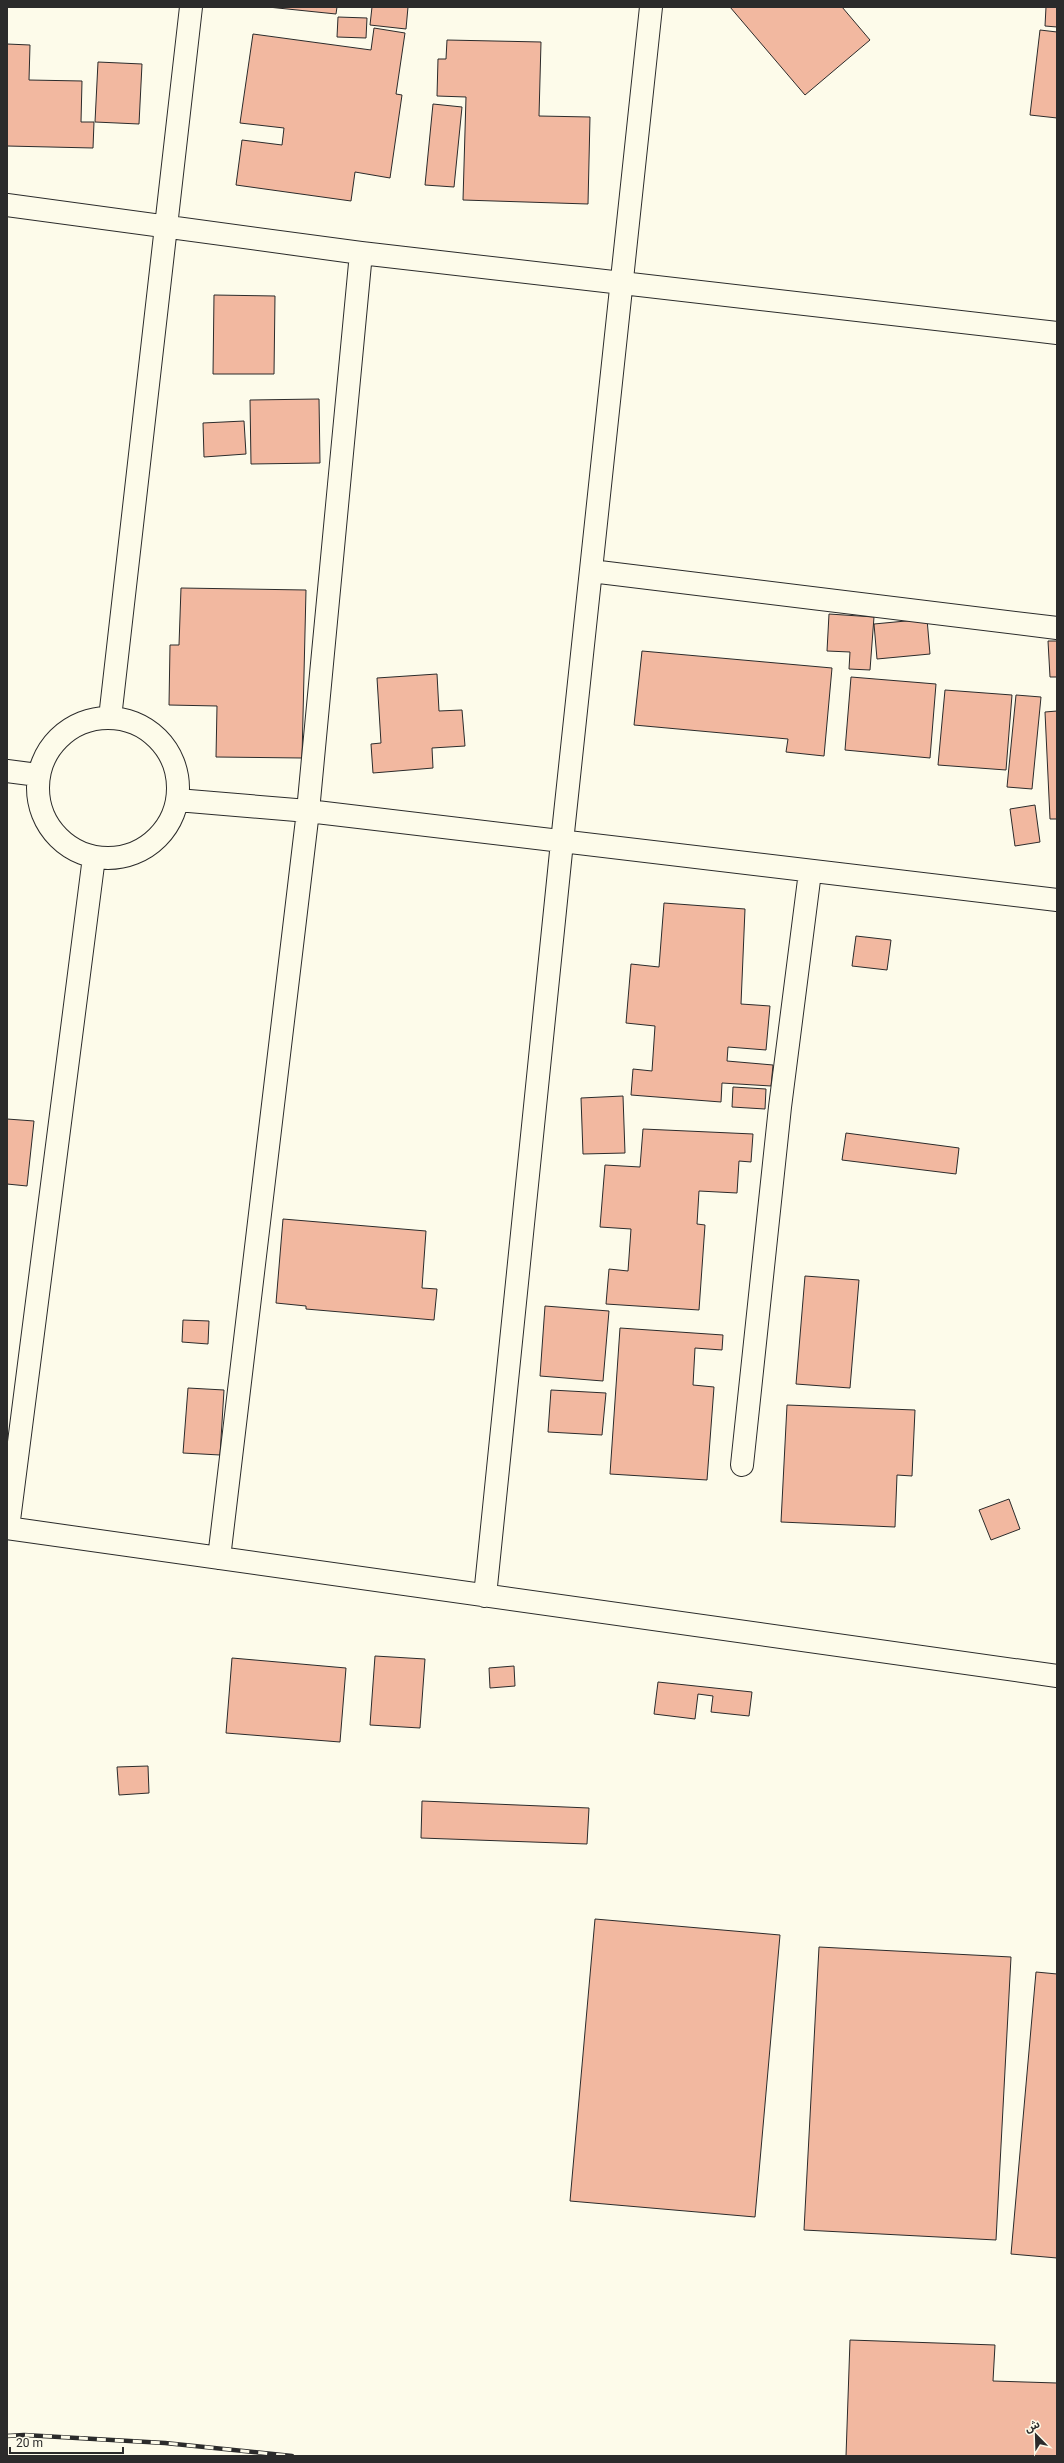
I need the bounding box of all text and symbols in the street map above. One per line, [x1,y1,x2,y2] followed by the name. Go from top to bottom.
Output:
[1016,2415,1056,2455] north arrow
[1023,2417,1042,2435] text: ش
[10,2429,123,2455] scale bar
[16,2436,43,2450] text: 20 m

